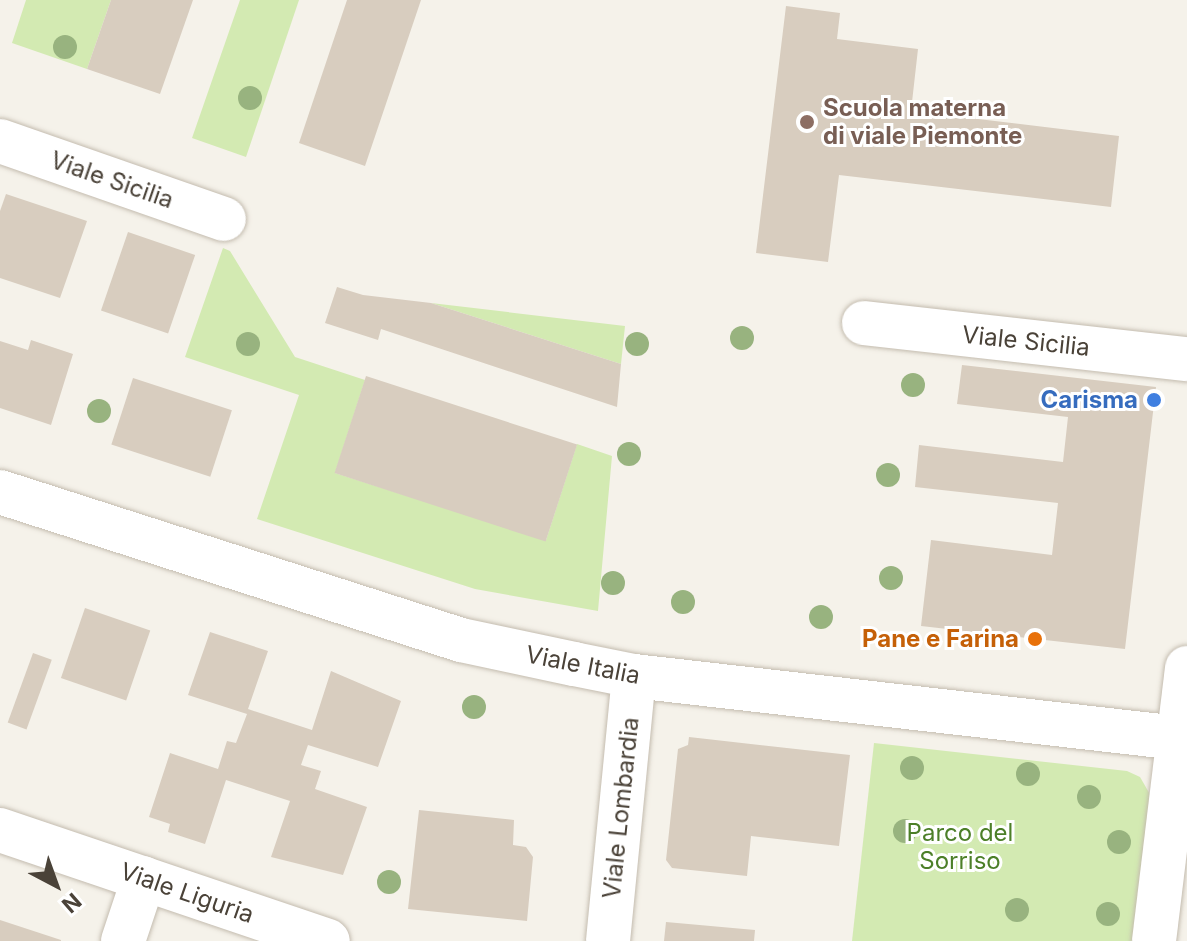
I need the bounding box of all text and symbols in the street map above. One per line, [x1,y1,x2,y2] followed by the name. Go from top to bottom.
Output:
[823,94,1022,150] place label: Scuola materna di viale Piemonte
[798,113,816,131] marker: Scuola materna di viale Piemonte
[47,146,177,214] street label: Viale Sicilia
[961,320,1091,362] street label: Viale Sicilia
[1041,386,1138,414] place label: Carisma
[1145,391,1163,409] marker: Carisma
[862,625,1019,653] place label: Pane e Farina
[1026,630,1044,648] marker: Pane e Farina
[523,640,643,690] street label: Viale Italia
[597,716,645,900] street label: Viale Lombardia
[907,819,1013,875] park label: Parco del Sorriso
[16,845,96,925] north arrow
[116,857,258,929] street label: Viale Liguria
[57,888,87,918] text: N

